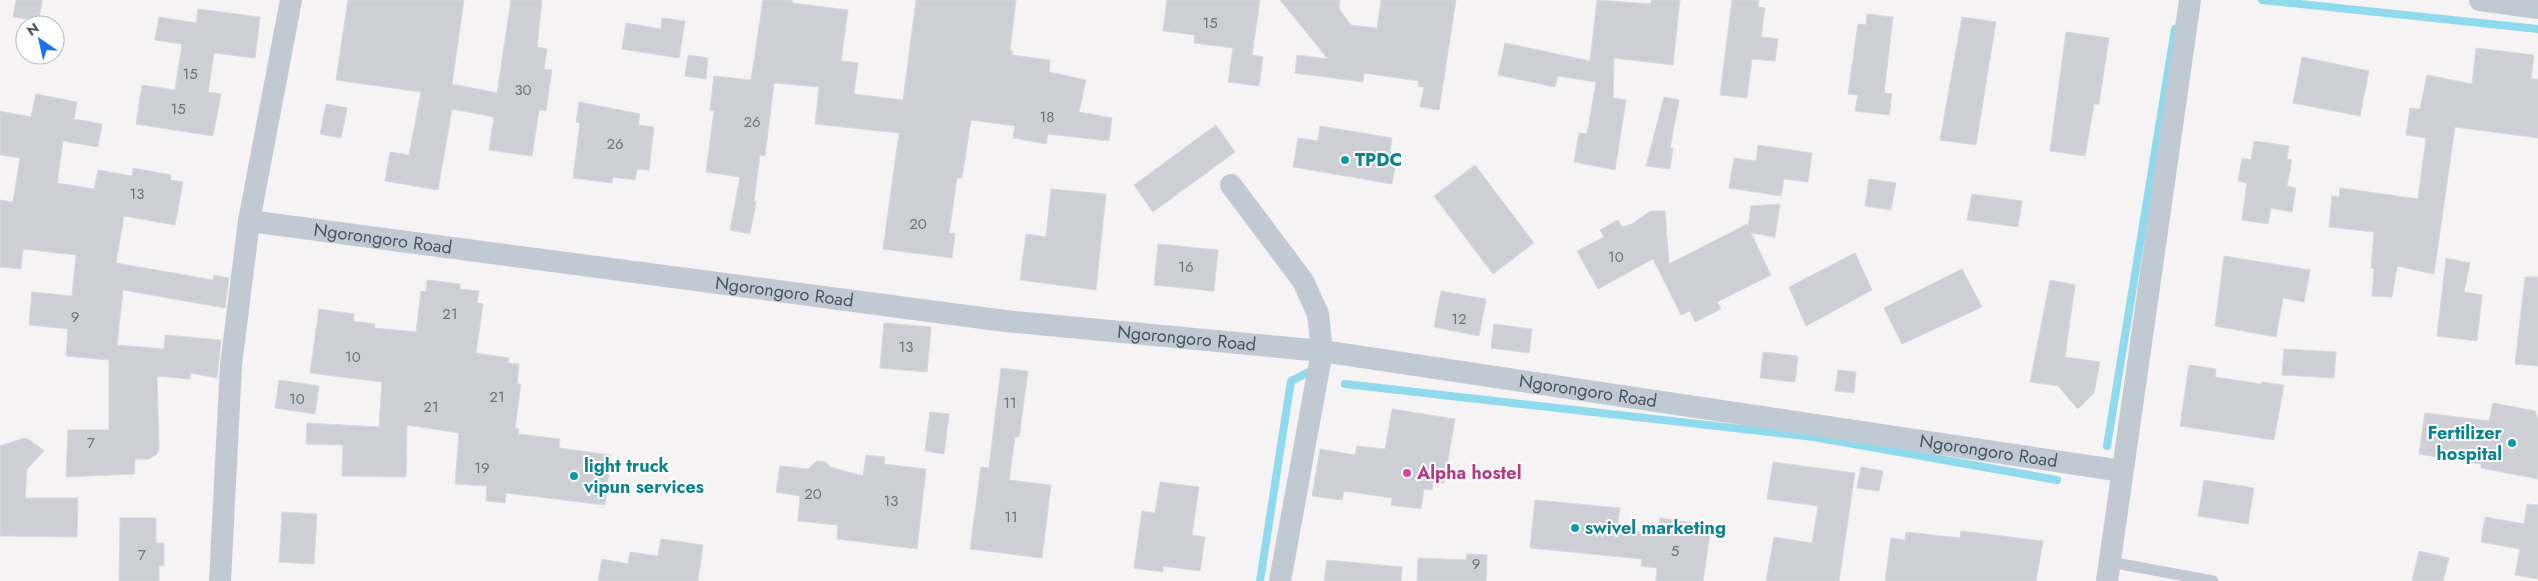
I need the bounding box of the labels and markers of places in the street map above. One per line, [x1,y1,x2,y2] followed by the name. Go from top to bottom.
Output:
[1355,147,1402,173] place label: TPDC
[1339,154,1351,166] marker: TPDC
[2428,420,2503,467] place label: Fertilizer hospital
[2506,437,2518,449] marker: Fertilizer hospital
[583,453,704,500] place label: light truck vipun services
[1416,460,1522,486] place label: Alpha hostel
[1401,467,1413,479] marker: Alpha hostel
[568,470,580,482] marker: light truck vipun services
[1585,515,1726,541] place label: swivel marketing
[1569,522,1581,534] marker: swivel marketing

